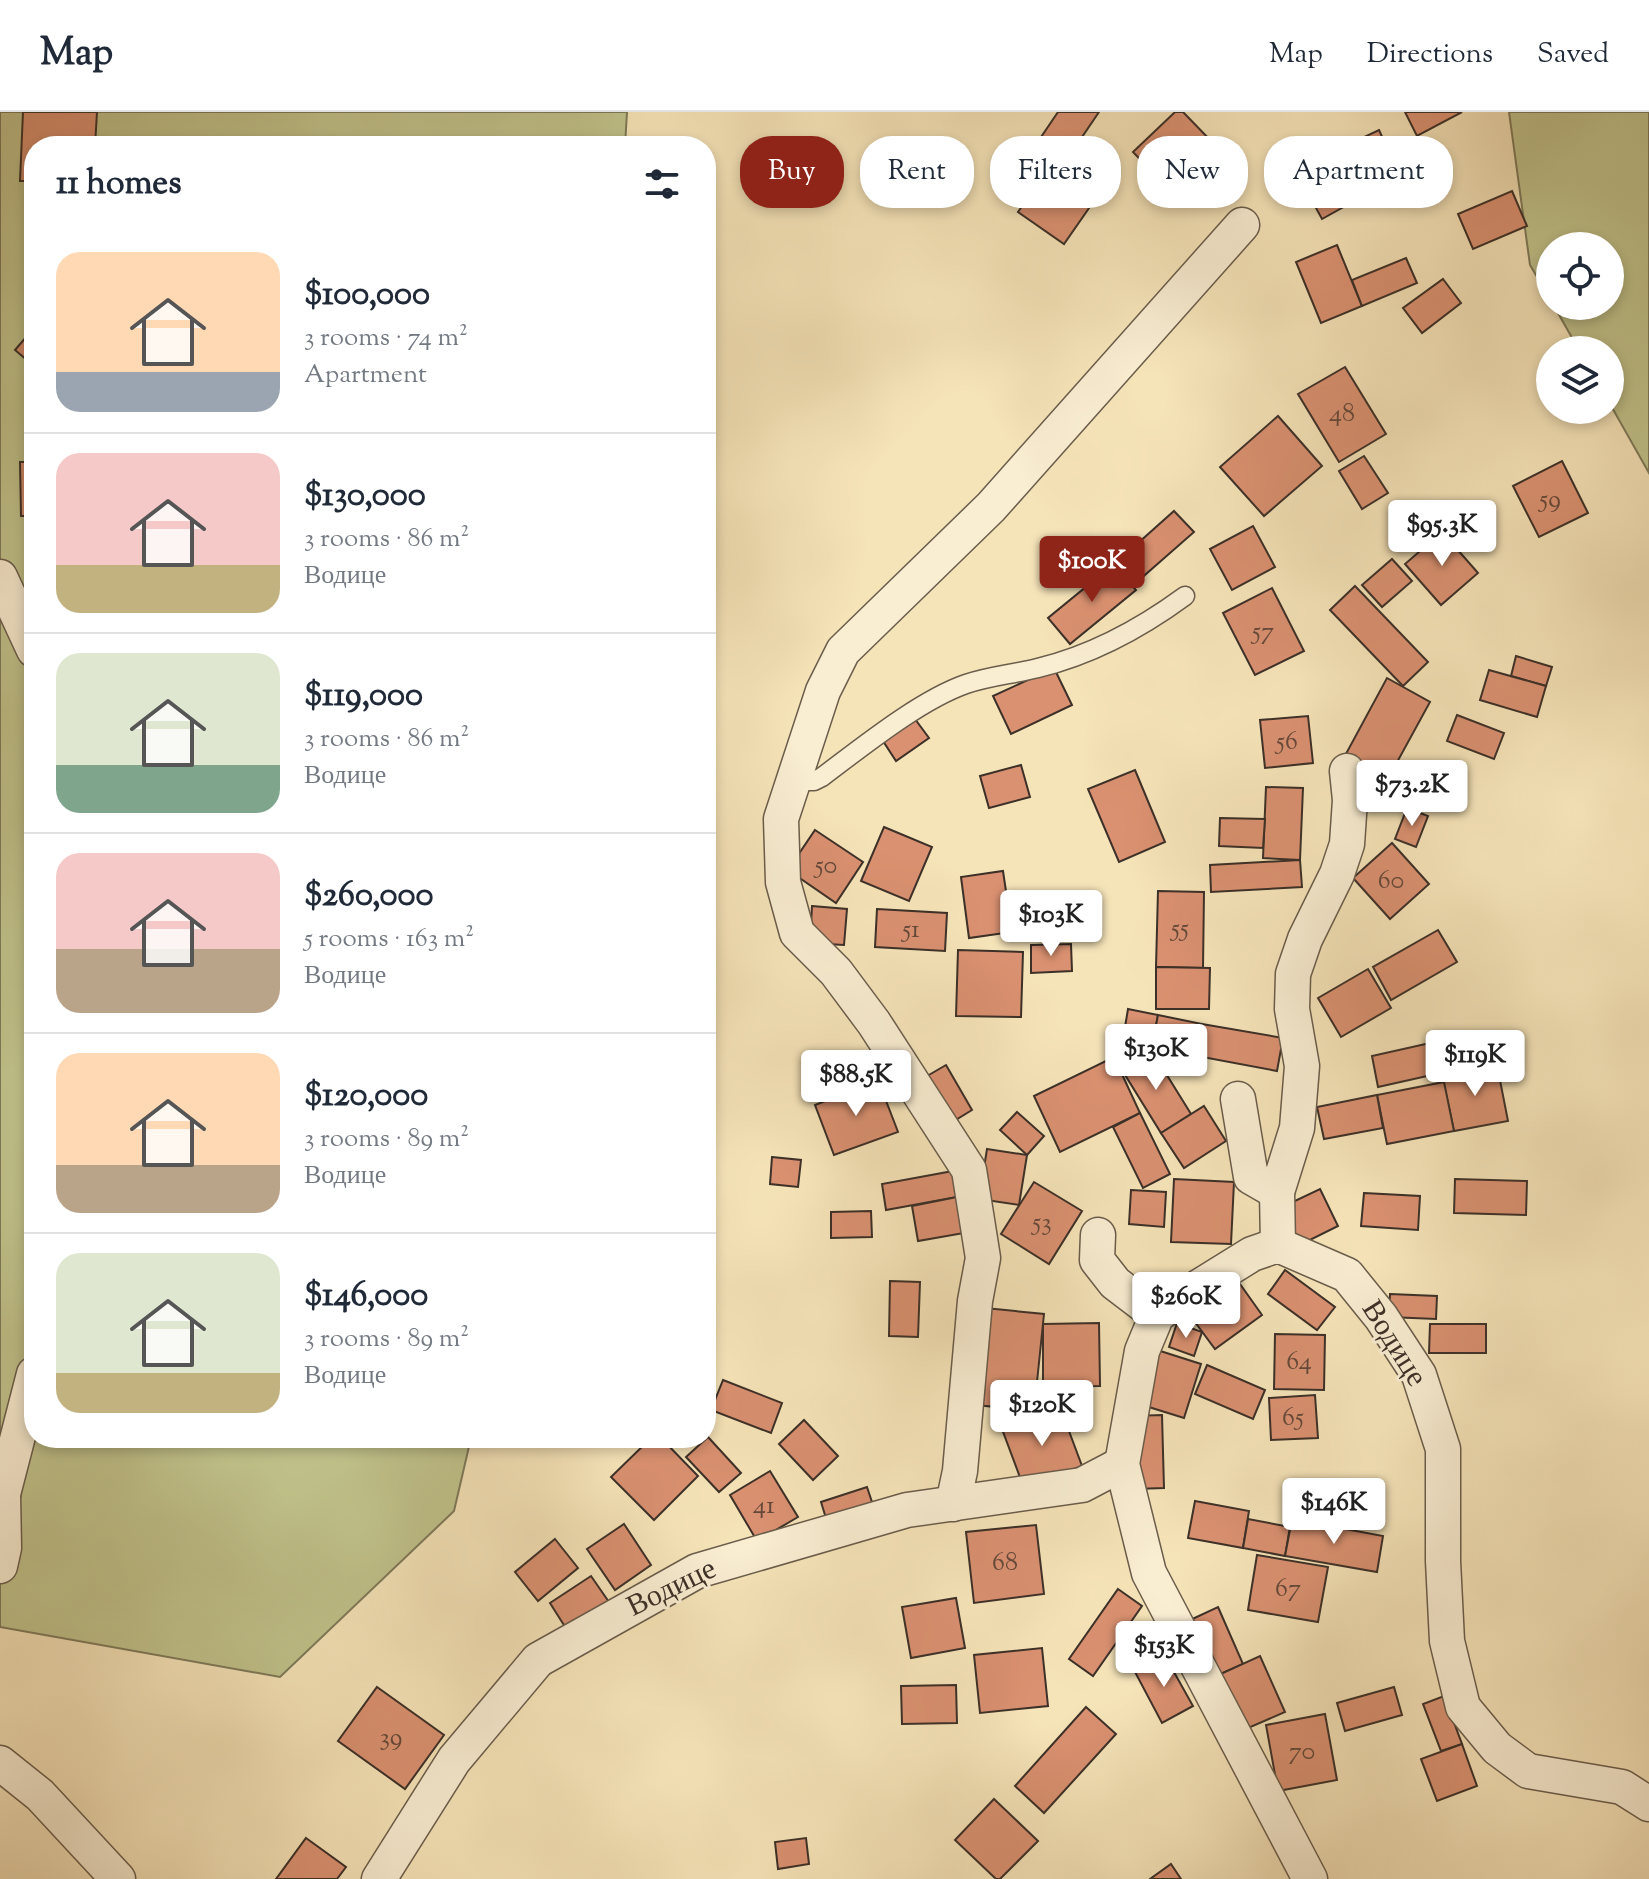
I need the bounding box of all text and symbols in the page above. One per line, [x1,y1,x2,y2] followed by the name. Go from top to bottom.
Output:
[40,28,113,82] text: Map
[1269,35,1323,75] text: Map
[1367,35,1493,75] text: Directions
[1537,35,1609,75] text: Saved
[740,136,844,208] chip: Buy
[860,136,974,208] chip: Rent
[990,136,1121,208] chip: Filters
[1137,136,1248,208] chip: New
[1264,136,1453,208] chip: Apartment
[56,160,182,209] text: 11 homes
[640,162,684,206] icon: filters
[1536,232,1624,424] map controls
[1536,232,1624,320] button: locate
[304,271,430,320] text: $100,000
[120,284,216,380] icon: home
[304,320,468,357] text: 3 rooms · 74 m²
[1536,336,1624,424] button: layers
[304,357,427,394] text: Apartment
[1329,396,1355,433] house number: 48
[304,472,426,521] text: $130,000
[1537,482,1561,519] house number: 59
[120,485,216,581] icon: home
[1377,500,1507,568] pin: $95.3K
[1406,507,1478,544] text: $95.3K
[304,521,469,558] text: 3 rooms · 86 m²
[1036,536,1148,604] pin: $100K
[1058,543,1126,580] text: $100K
[304,558,386,595] text: Водице
[1250,614,1274,651] house number: 57
[304,672,423,721] text: $119,000
[120,685,216,781] icon: home
[304,721,469,758] text: 3 rooms · 86 m²
[1274,724,1298,761] house number: 56
[304,758,386,795] text: Водице
[1347,760,1477,828] pin: $73.2K
[1375,767,1449,804] text: $73.2K
[813,848,837,885] house number: 50
[1378,863,1404,900] house number: 60
[304,872,433,921] text: $260,000
[120,885,216,981] icon: home
[995,890,1107,958] pin: $103K
[1018,897,1084,934] text: $103K
[1169,911,1189,948] house number: 55
[900,912,920,949] house number: 51
[304,921,474,958] text: 5 rooms · 163 m²
[304,958,386,995] text: Водице
[1100,1024,1212,1092] pin: $130K
[1419,1030,1531,1098] pin: $119K
[1123,1031,1189,1068] text: $130K
[1444,1037,1506,1074] text: $119K
[791,1050,921,1118] pin: $88.5K
[819,1057,893,1094] text: $88.5K
[304,1072,428,1121] text: $120,000
[120,1085,216,1181] icon: home
[304,1121,469,1158] text: 3 rooms · 89 m²
[304,1158,386,1195] text: Водице
[1030,1205,1052,1242] house number: 53
[304,1272,428,1321] text: $146,000
[1130,1272,1242,1340] pin: $260K
[1150,1279,1222,1316] text: $260K
[120,1285,216,1381] icon: home
[1350,1292,1436,1396] street label: Водице
[304,1321,469,1358] text: 3 rooms · 89 m²
[1286,1344,1312,1381] house number: 64
[304,1358,386,1395] text: Водице
[986,1380,1098,1448] pin: $120K
[1008,1387,1076,1424] text: $120K
[1282,1400,1304,1437] house number: 65
[1278,1478,1390,1546] pin: $146K
[1300,1485,1368,1522] text: $146K
[753,1488,775,1525] house number: 41
[992,1545,1018,1582] house number: 68
[620,1549,724,1629] street label: Водице
[1275,1571,1301,1608] house number: 67
[1108,1621,1220,1689] pin: $153K
[1134,1628,1194,1665] text: $153K
[380,1720,402,1757] house number: 39
[1289,1734,1315,1771] house number: 70

